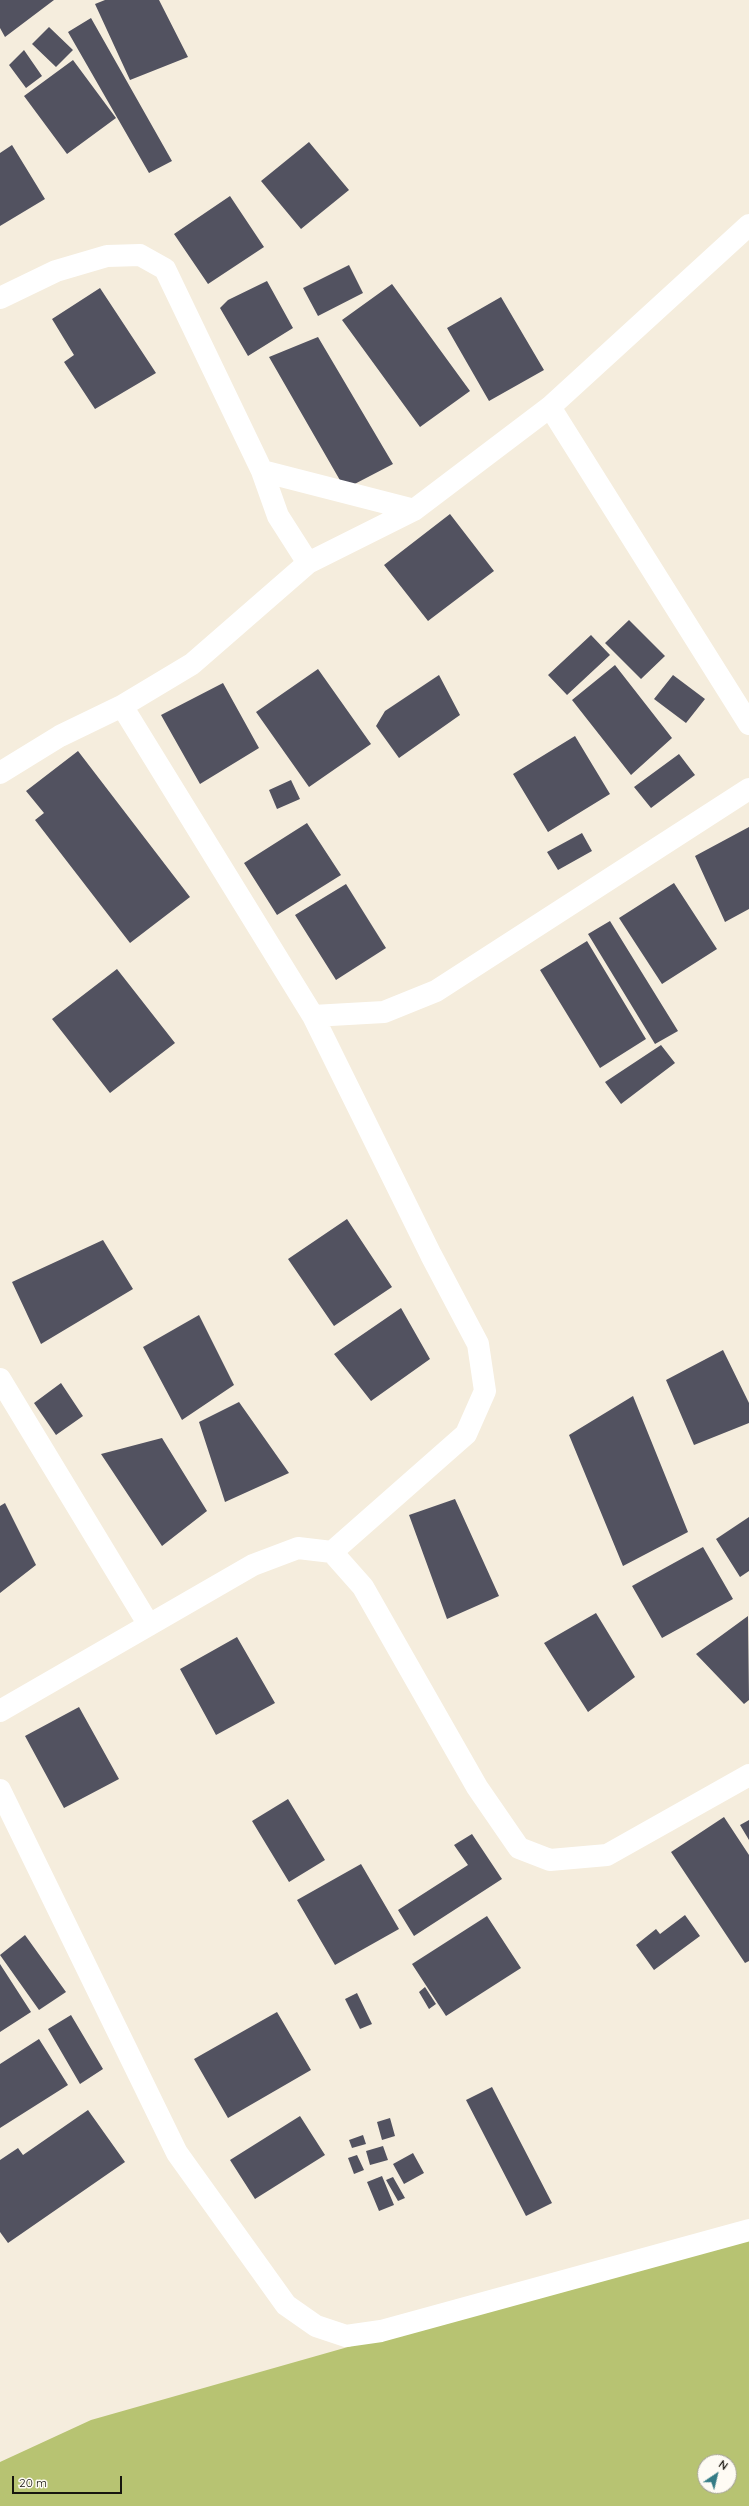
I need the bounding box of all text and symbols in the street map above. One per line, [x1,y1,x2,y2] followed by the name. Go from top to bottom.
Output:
[697,2454,737,2494] north arrow
[716,2457,731,2473] text: N
[14,2468,124,2494] scale bar
[19,2475,47,2490] text: 20 m

